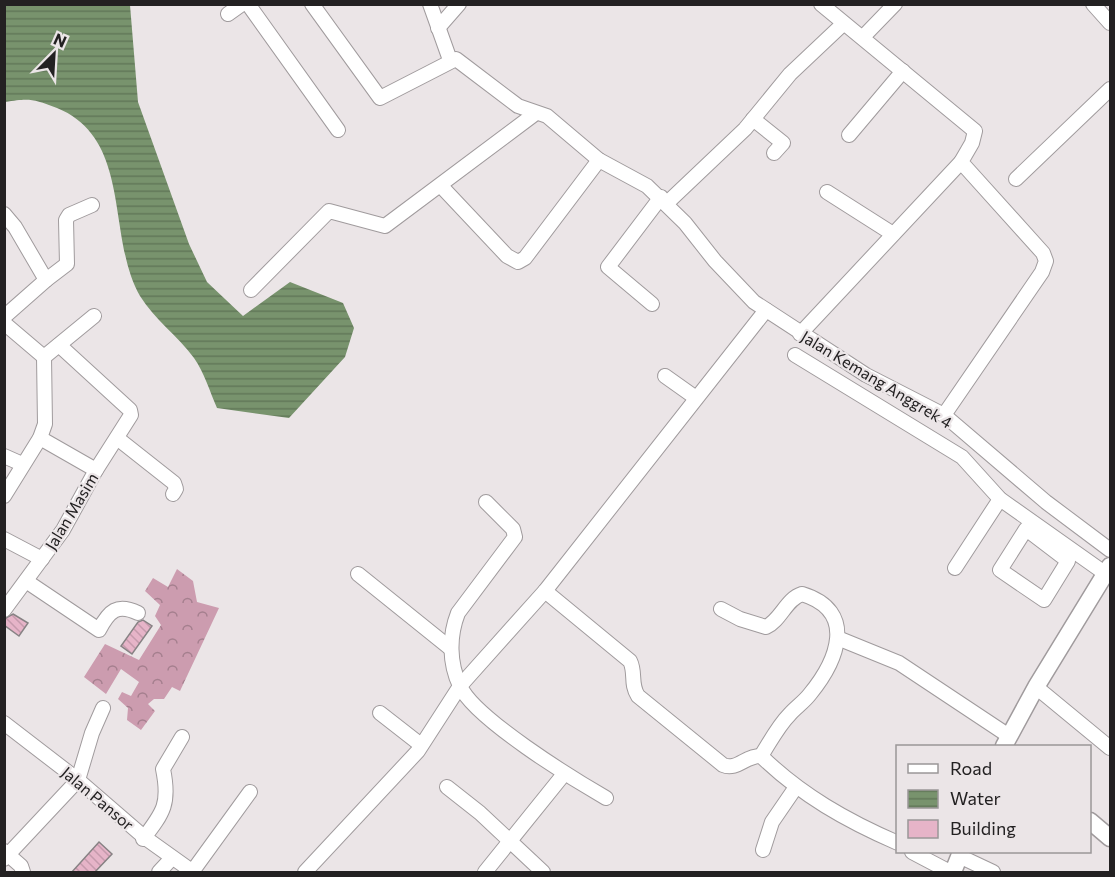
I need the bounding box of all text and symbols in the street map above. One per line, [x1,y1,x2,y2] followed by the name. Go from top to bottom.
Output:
[24,24,84,84] north arrow
[51,29,70,51] text: N
[798,326,956,432] street label: Jalan Kemang Anggrek 4
[41,469,101,553] street label: Jalan Masim
[896,745,1091,853] legend
[950,757,992,779] text: Road
[58,762,138,834] street label: Jalan Pansor
[950,787,1001,809] text: Water
[950,817,1016,839] text: Building

